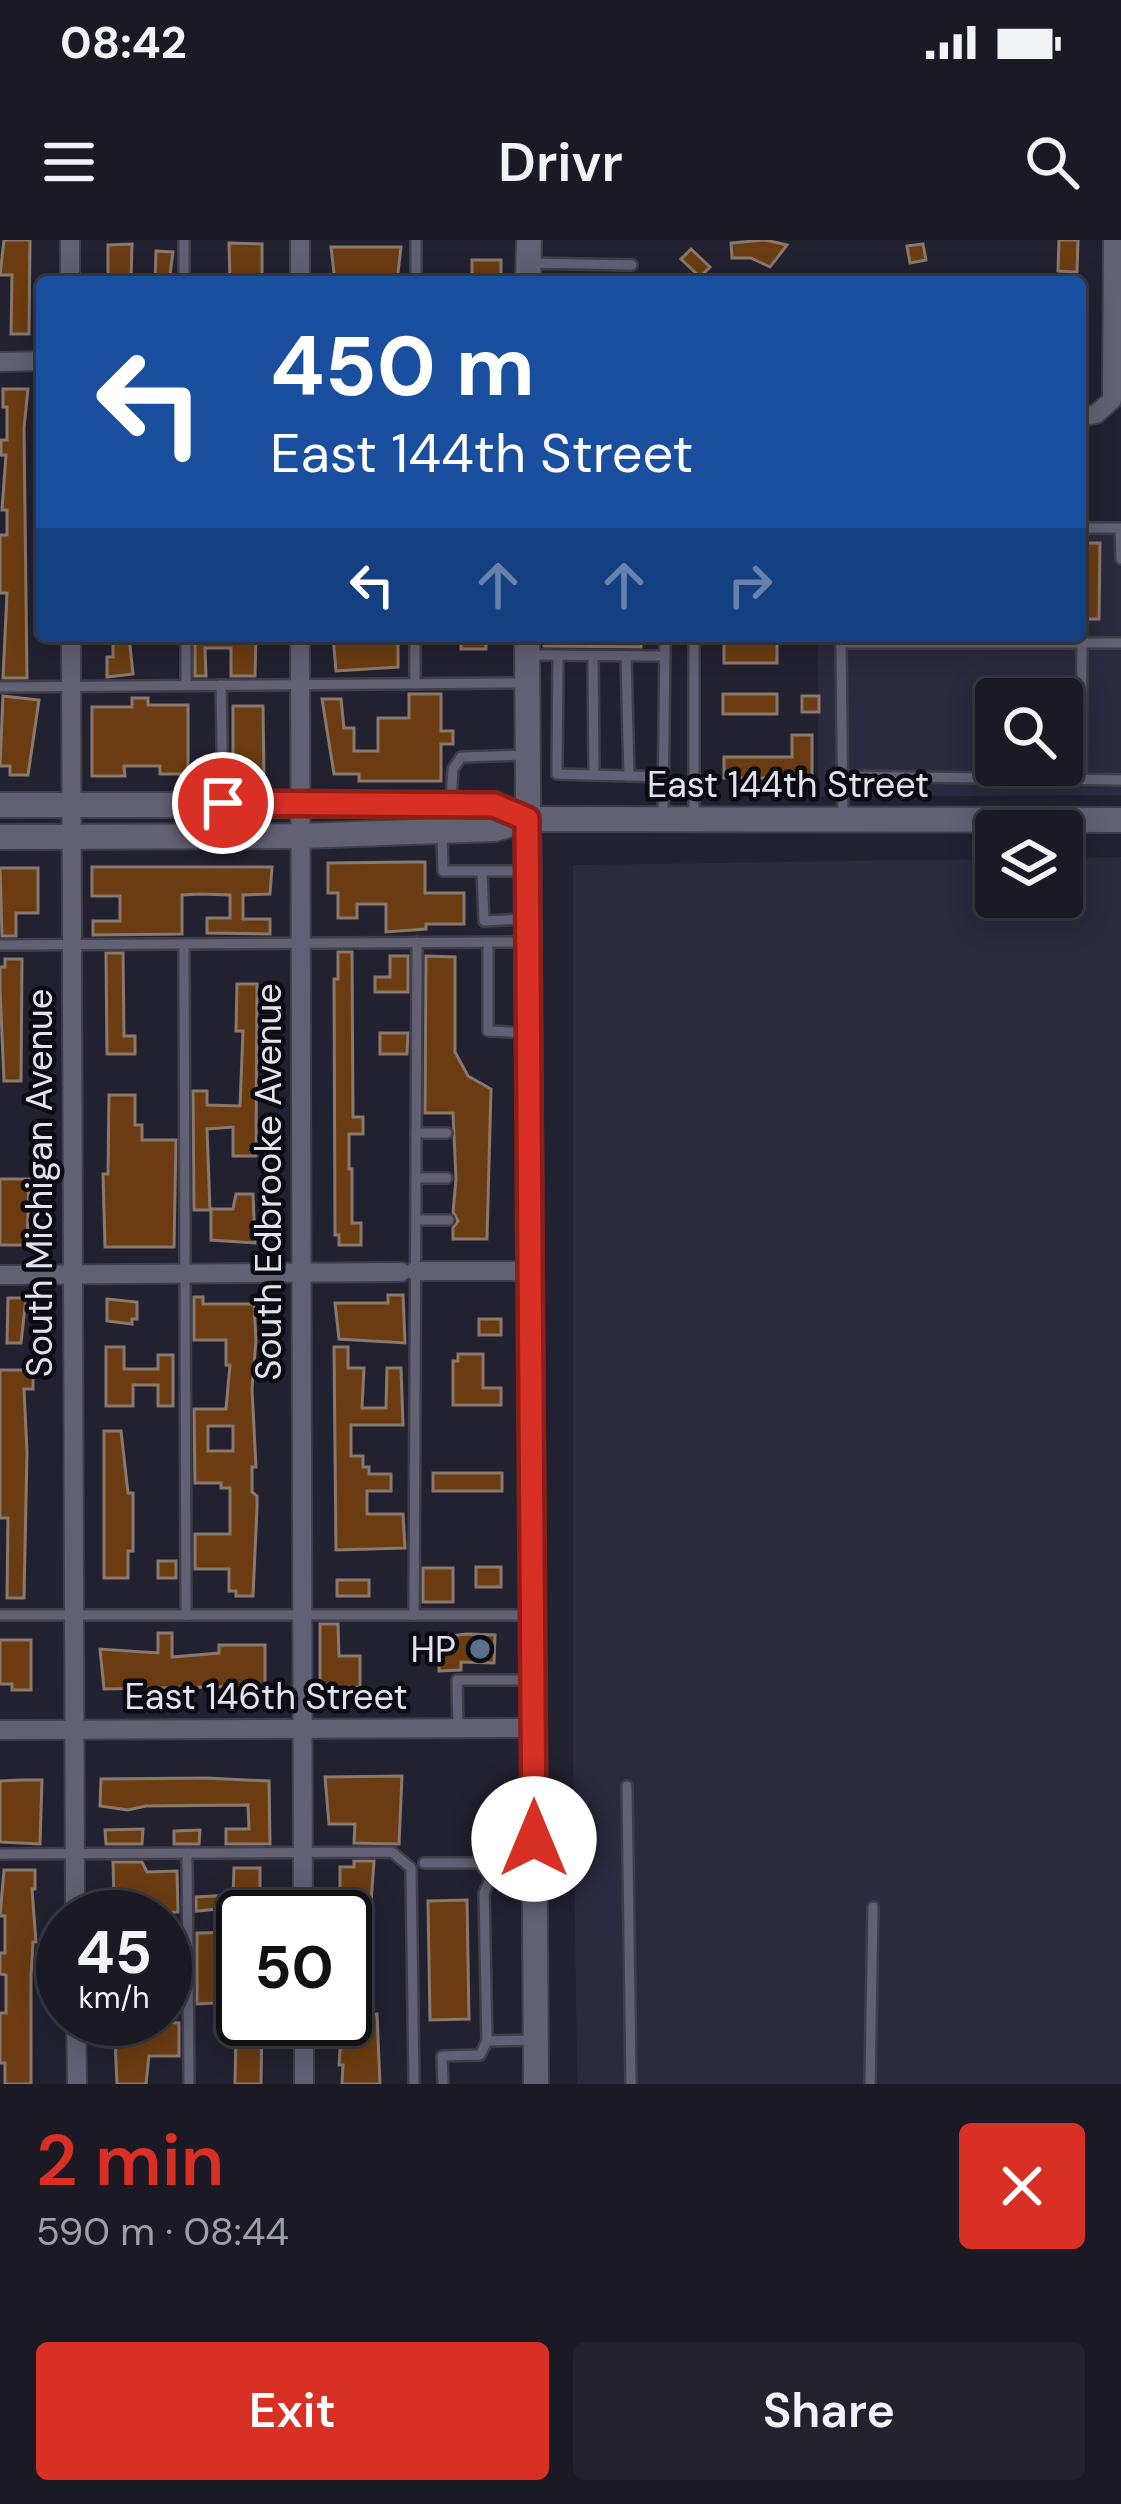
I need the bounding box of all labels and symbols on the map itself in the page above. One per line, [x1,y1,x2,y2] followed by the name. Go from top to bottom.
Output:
[172,752,274,854] pin
[647,761,929,808] street label: East 144th Street
[245,983,292,1381] street label: South Edbrooke Avenue
[16,989,63,1377] street label: South Michigan Avenue
[411,1626,456,1673] place label: HP
[467,1636,493,1662] marker: HP
[125,1673,408,1720] street label: East 146th Street
[471,1776,597,1902] position arrow
[216,1890,372,2046] speed limit sign: 50

